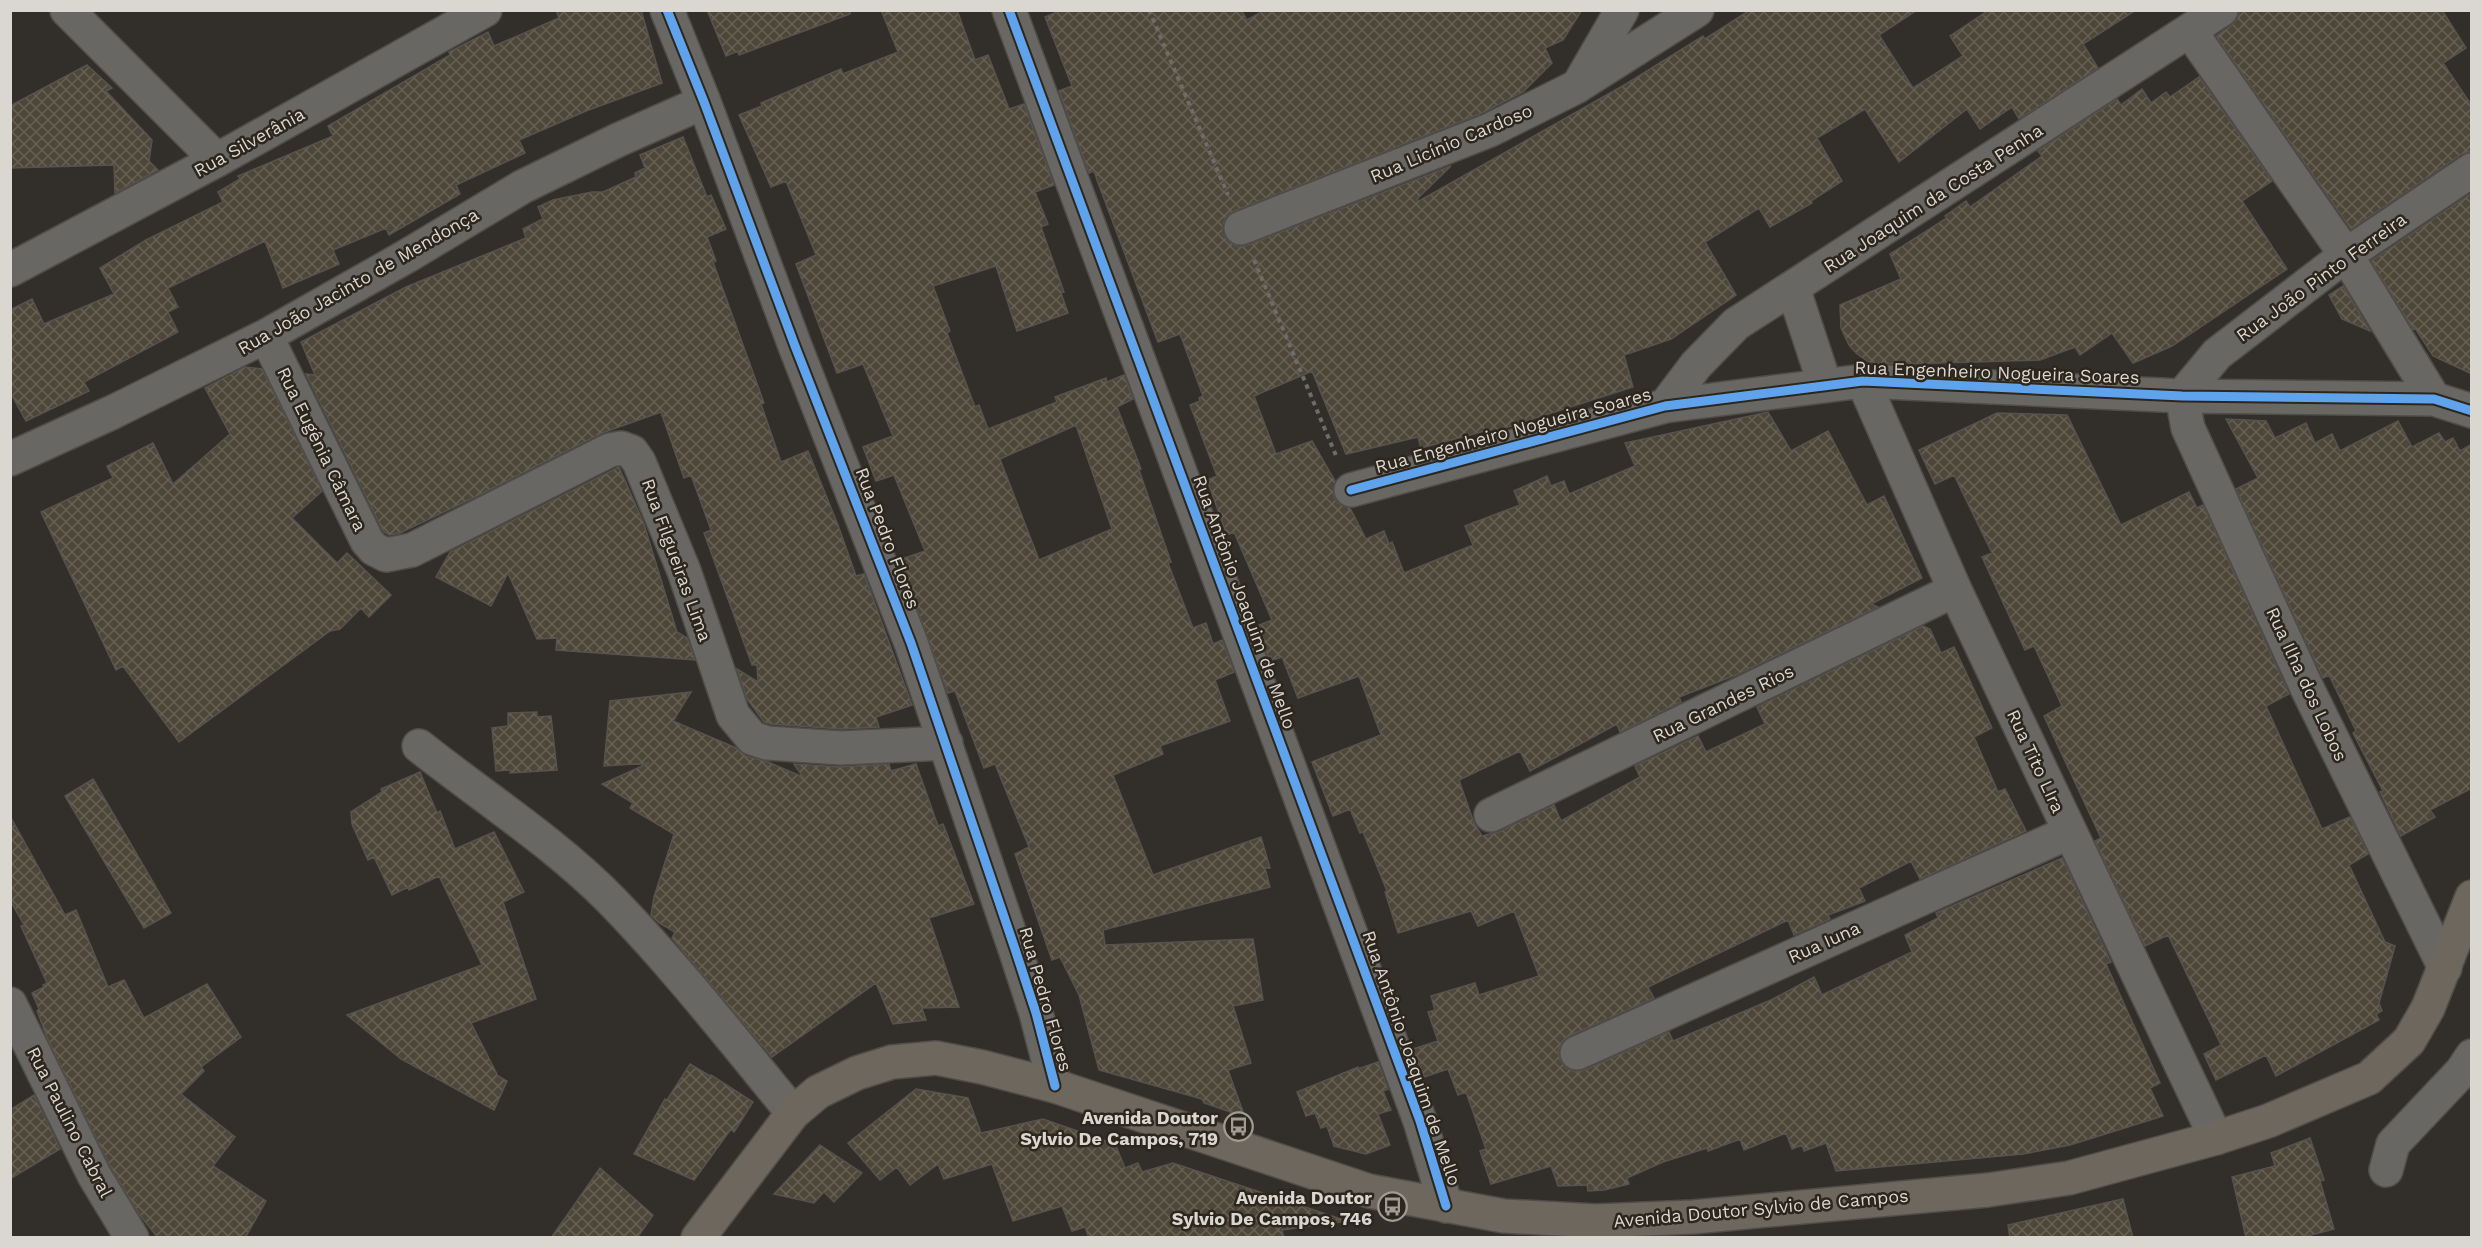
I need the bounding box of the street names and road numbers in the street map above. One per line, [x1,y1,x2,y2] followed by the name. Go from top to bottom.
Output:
[1367,99,1535,187] street label: Rua Licínio Cardoso
[190,103,308,181] street label: Rua Silverânia
[1820,119,2046,277] street label: Rua Joaquim da Costa Penha
[234,203,482,359] street label: Rua João Jacinto de Mendonça
[2232,208,2410,346] street label: Rua João Pinto Ferreira
[1854,357,2140,387] street label: Rua Engenheiro Nogueira Soares
[273,363,371,535] street label: Rua Eugênia Câmara
[1373,383,1653,477] street label: Rua Engenheiro Nogueira Soares
[851,464,925,612] street label: Rua Pedro Flores
[1189,472,1301,732] street label: Rua Antônio Joaquim de Mello
[638,476,716,644] street label: Rua Filgueiras Lima
[2262,604,2352,764] street label: Rua Ilha dos Lobos
[1649,660,1797,746] street label: Rua Grandes Rios
[2003,706,2069,816] street label: Rua Tito LIra
[1785,917,1863,967] street label: Rua Iuna
[1015,924,1077,1074] street label: Rua Pedro Flores
[1358,928,1466,1188] street label: Rua Antônio Joaquim de Mello
[23,1043,117,1201] street label: Rua Paulino Cabral
[1613,1185,1909,1231] street label: Avenida Doutor Sylvio de Campos

